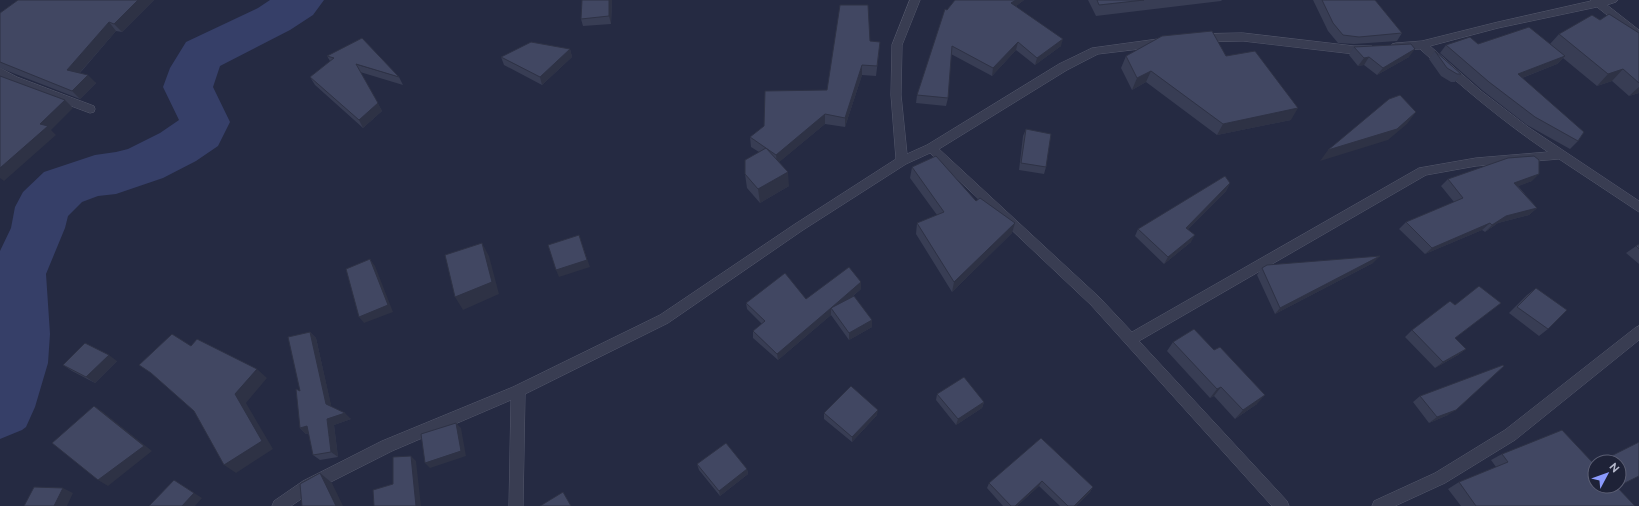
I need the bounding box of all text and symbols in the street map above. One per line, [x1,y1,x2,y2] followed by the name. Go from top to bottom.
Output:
[1587,454,1627,494] north arrow
[1607,460,1622,475] text: N

